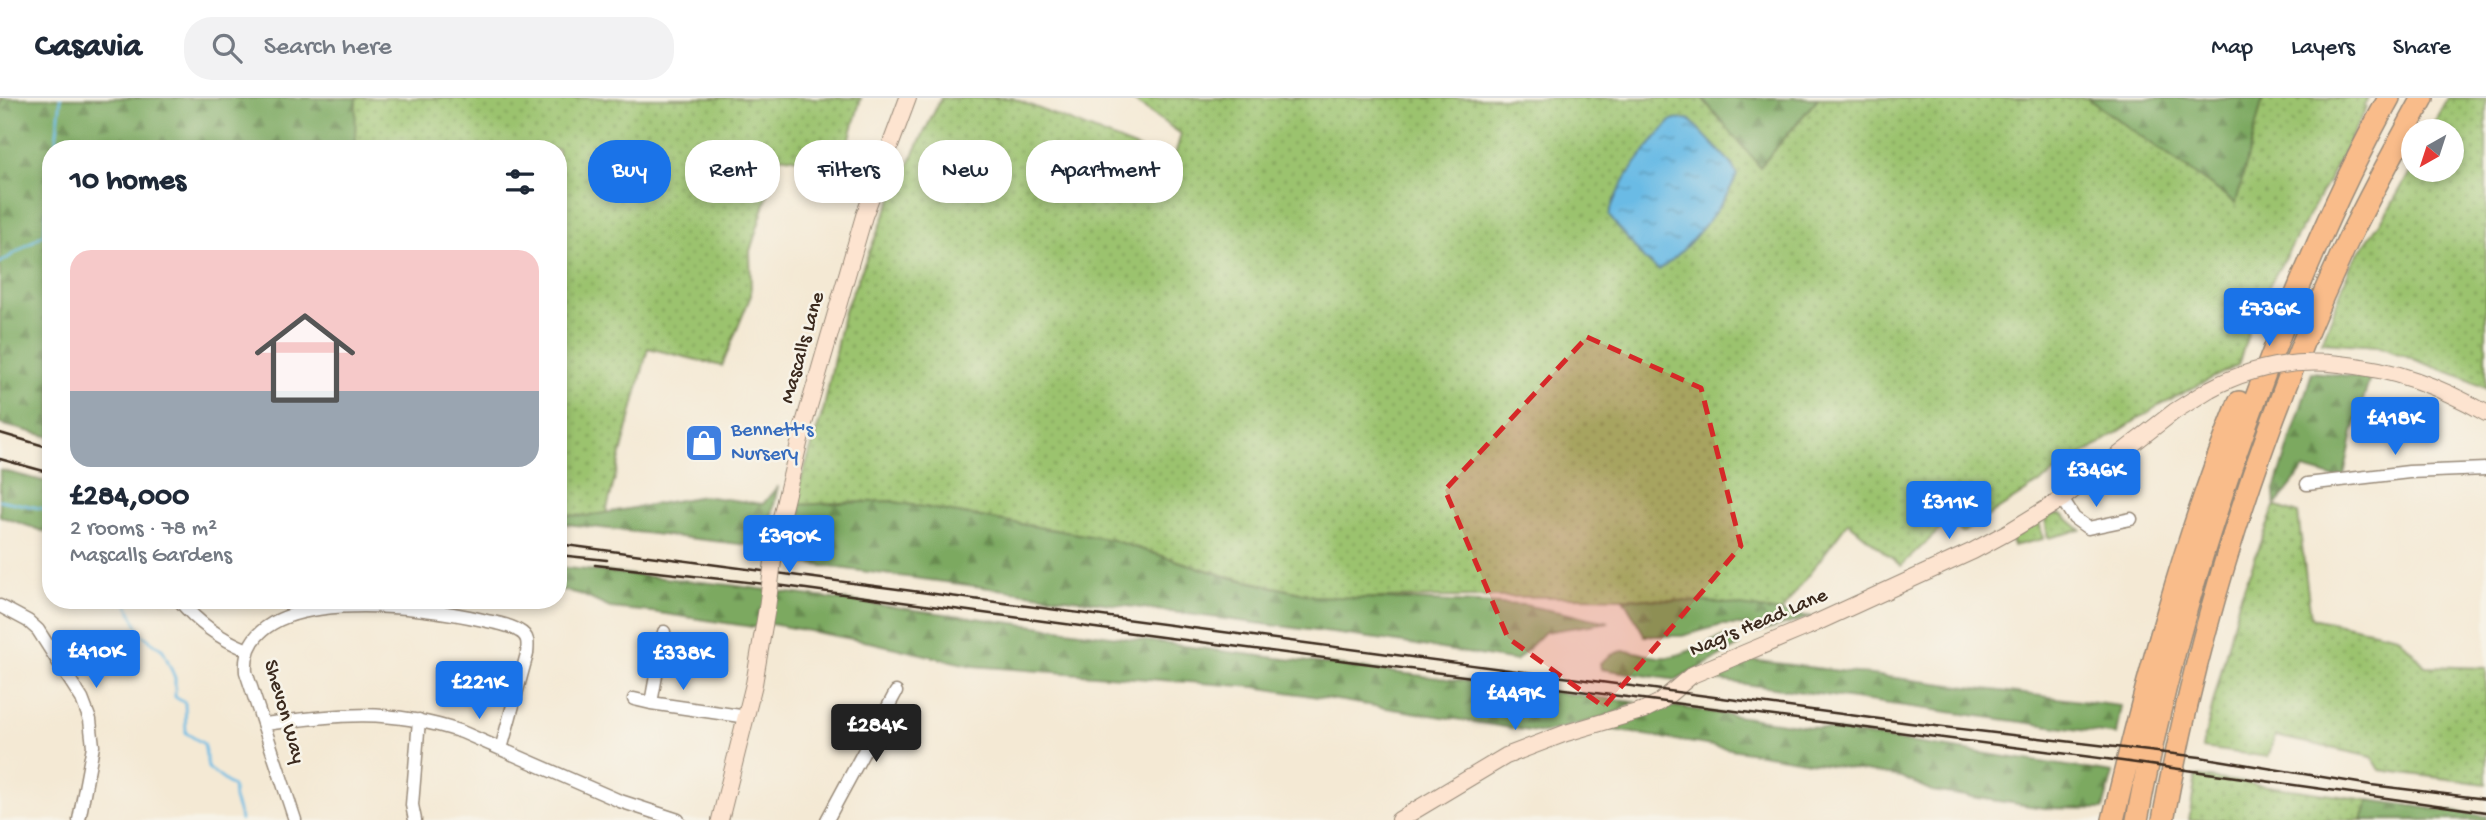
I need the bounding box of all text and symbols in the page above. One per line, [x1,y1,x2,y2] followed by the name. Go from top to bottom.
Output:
[184,17,674,80] search box
[35,29,142,67] text: Casavia
[208,29,246,67] icon: search
[264,33,392,64] text: Search here
[2211,34,2253,63] text: Map
[2291,34,2355,63] text: Layers
[2393,34,2451,63] text: Share
[2401,119,2464,182] north arrow
[2401,119,2464,182] map controls
[588,140,671,203] chip: Buy
[685,140,780,203] chip: Rent
[794,140,904,203] chip: Filters
[918,140,1012,203] chip: New
[1026,140,1183,203] chip: Apartment
[501,163,539,201] icon: filters
[70,165,186,200] text: 10 homes
[776,288,832,407] street label: Mascalls Lane
[2220,288,2318,348] pin: £736K
[242,295,368,421] icon: home
[2240,297,2298,324] text: £736K
[2346,398,2444,457] pin: £418K
[2367,406,2423,433] text: £418K
[730,419,815,468] place label: Bennett's Nursery
[683,422,725,464] shop icon: Bennett's Nursery
[2047,450,2145,509] pin: £346K
[2067,458,2125,485] text: £346K
[70,481,189,516] text: £284,000
[1900,482,1998,541] pin: £311K
[1922,490,1976,517] text: £311K
[70,516,217,543] text: 2 rooms · 78 m²
[740,516,838,575] pin: £390K
[759,524,819,551] text: £390K
[70,543,232,570] text: Mascalls Gardens
[1686,583,1833,664] street label: Nag's Head Lane
[47,630,145,690] pin: £410K
[634,632,732,692] pin: £338K
[68,639,124,666] text: £410K
[653,641,713,668] text: £338K
[256,657,310,767] street label: Shevon Way
[430,662,528,721] pin: £221K
[452,670,506,697] text: £221K
[1466,672,1564,732] pin: £449K
[1487,681,1543,708] text: £449K
[827,704,925,764] pin: £284K
[847,713,905,740] text: £284K

